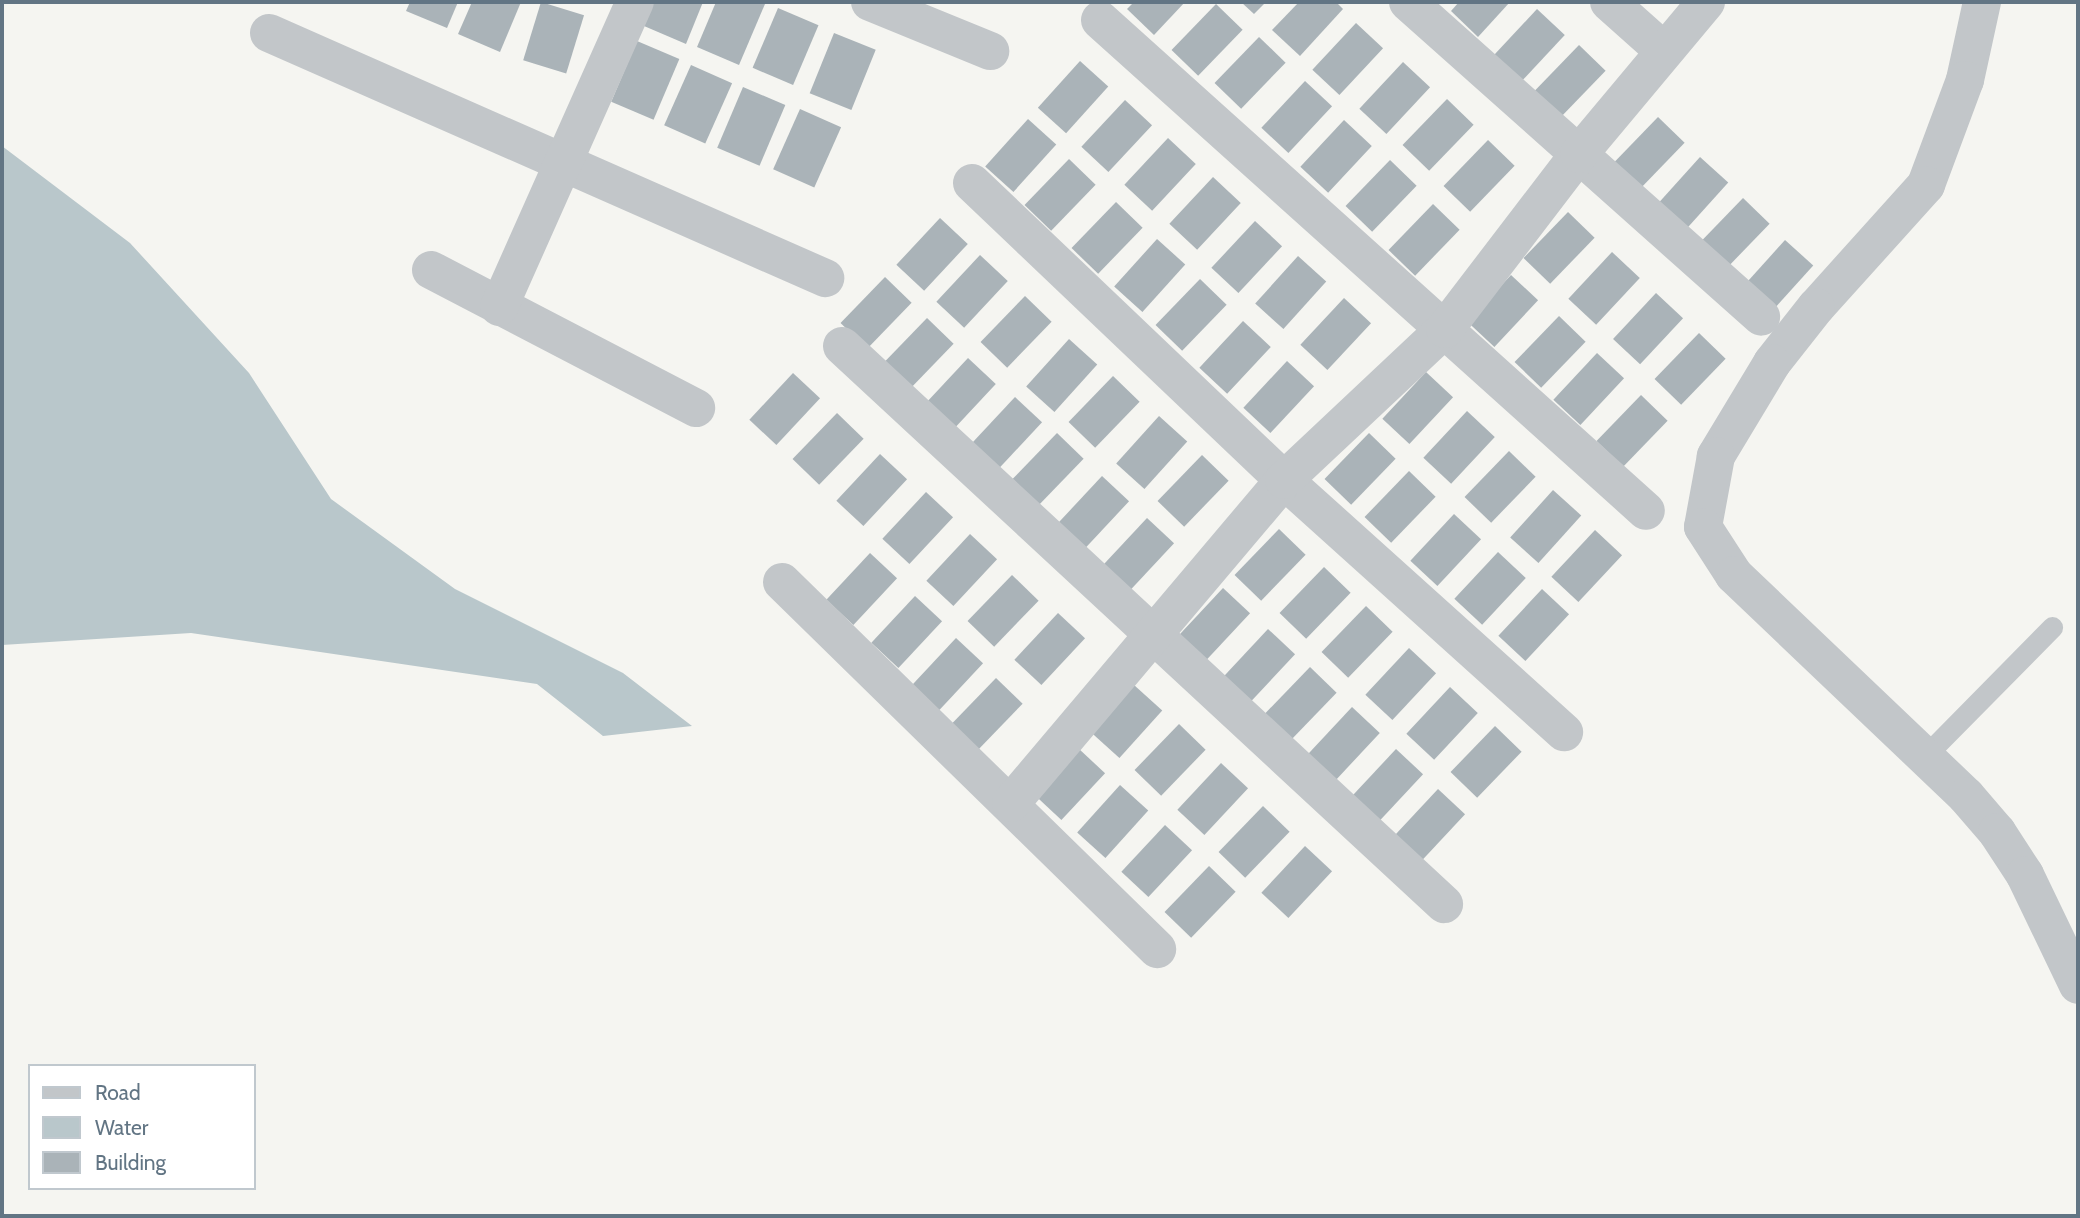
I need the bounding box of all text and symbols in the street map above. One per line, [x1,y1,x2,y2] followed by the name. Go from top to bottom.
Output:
[28,1064,256,1190] legend
[95,1080,141,1105] text: Road
[95,1115,148,1140] text: Water
[95,1150,166,1175] text: Building

